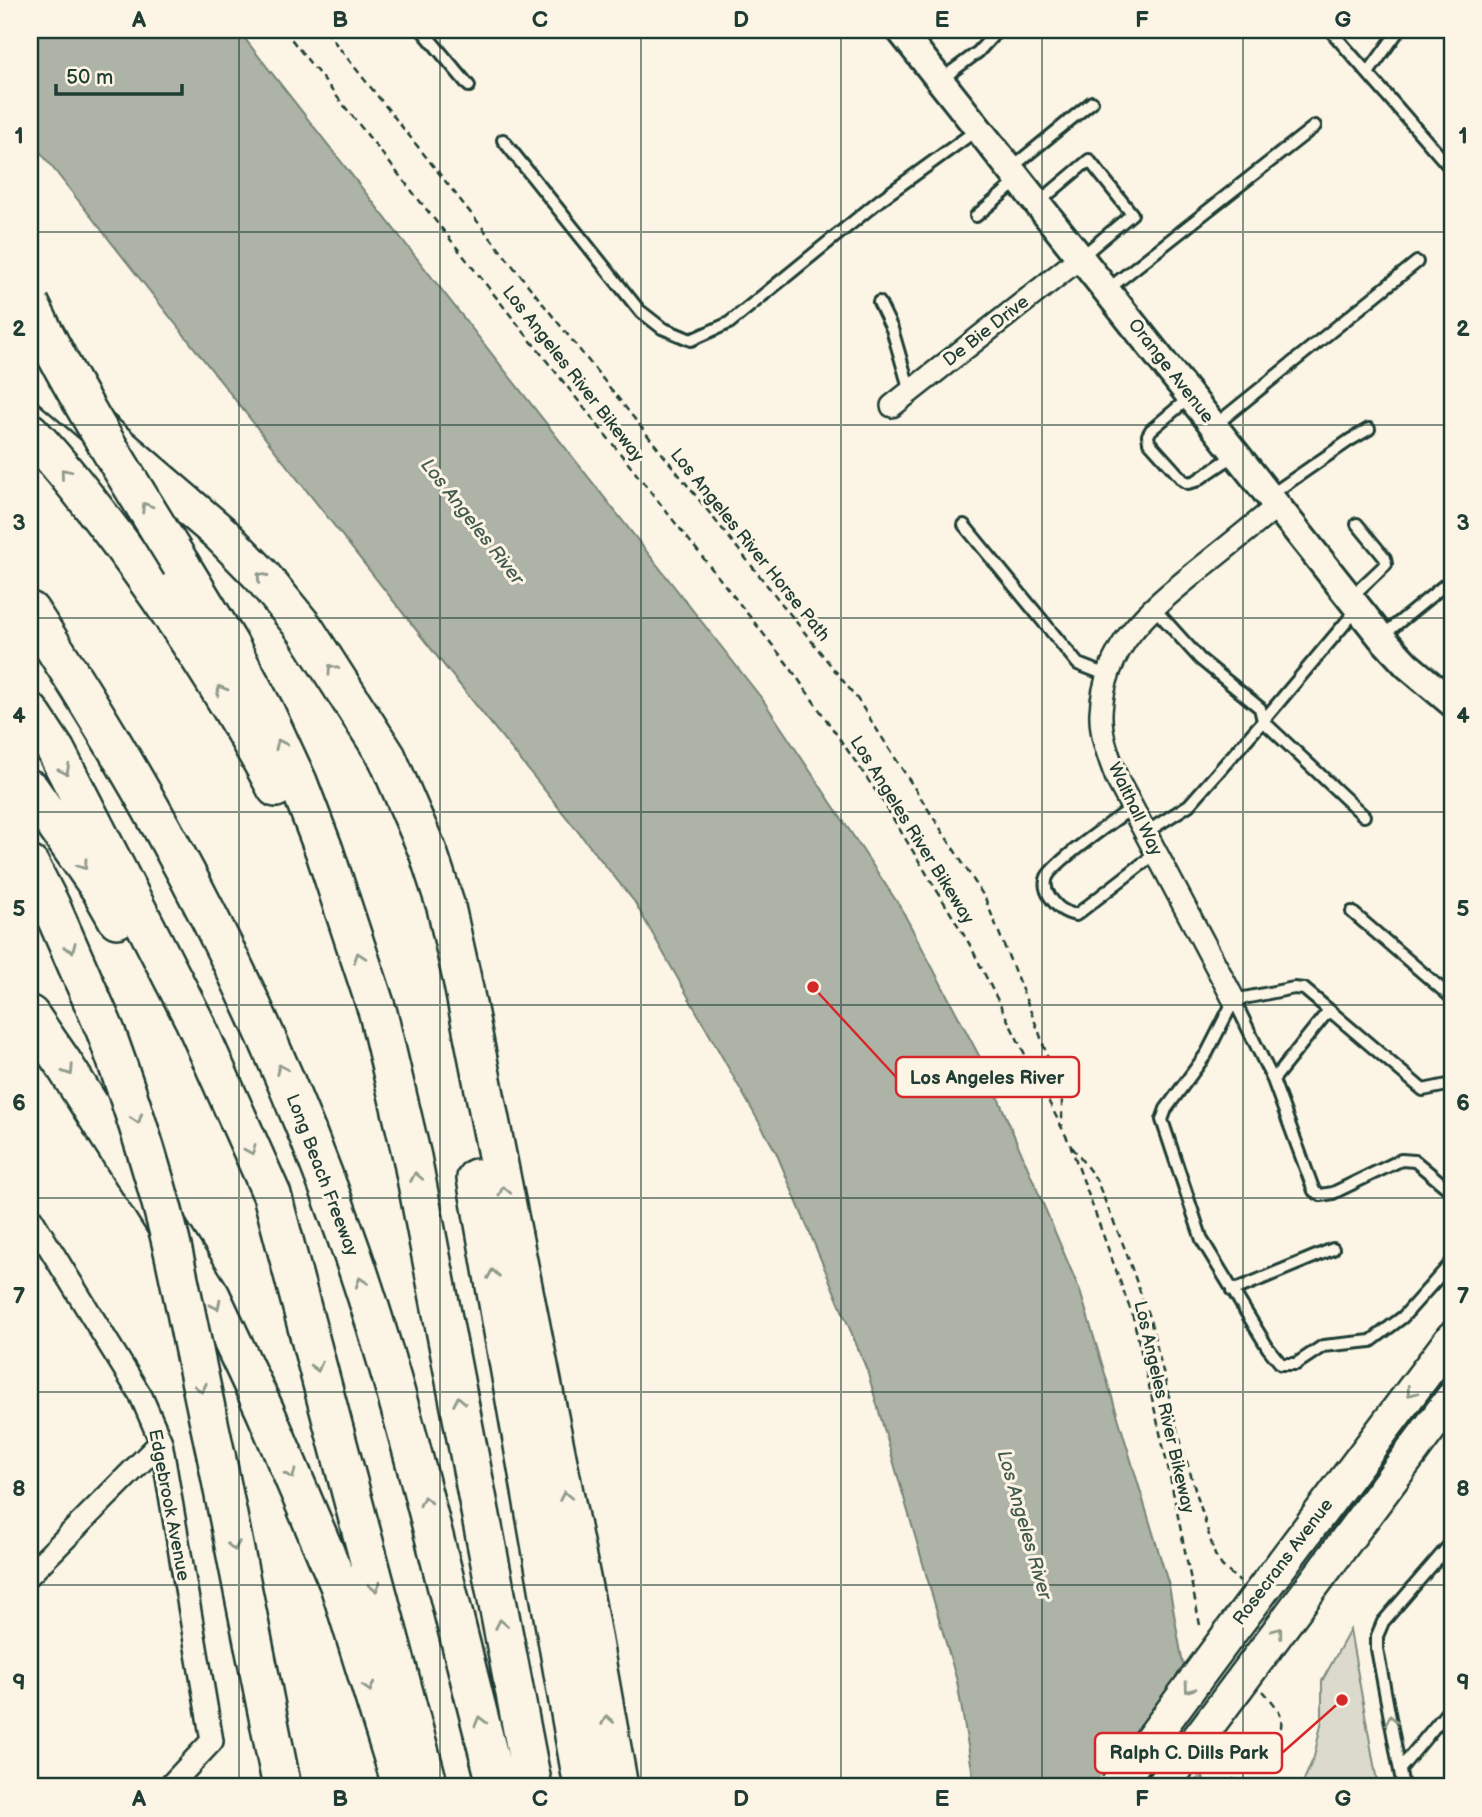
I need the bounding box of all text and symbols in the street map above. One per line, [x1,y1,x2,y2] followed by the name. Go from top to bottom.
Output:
[131,6,147,34] text: A
[332,6,348,34] text: B
[532,6,548,34] text: C
[733,6,749,34] text: D
[935,6,950,34] text: E
[1135,6,1149,34] text: F
[1335,6,1352,34] text: G
[56,52,182,96] scale bar
[66,65,113,90] text: 50 m
[14,122,24,150] text: 1
[1458,122,1468,150] text: 1
[498,282,649,467] street label: Los Angeles River Bikeway
[939,291,1033,371] street label: De Bie Drive
[12,315,26,343] text: 2
[1124,315,1218,428] street label: Orange Avenue
[1456,315,1470,343] text: 2
[666,444,834,646] street label: Los Angeles River Horse Path
[416,454,529,591] water label: Los Angeles River
[61,468,73,481] one-way arrow
[141,501,154,514] one-way arrow
[12,509,26,537] text: 3
[1456,509,1470,537] text: 3
[257,572,270,585] one-way arrow
[328,664,341,677] one-way arrow
[216,685,229,698] one-way arrow
[12,702,26,730] text: 4
[1456,702,1470,730] text: 4
[846,732,979,928] street label: Los Angeles River Bikeway
[274,739,288,751] one-way arrow
[1103,759,1167,860] street label: Walthall Way
[57,763,71,775] one-way arrow
[75,857,87,870] one-way arrow
[12,895,26,923] text: 5
[1456,895,1470,923] text: 5
[62,941,76,953] one-way arrow
[353,952,367,964] one-way arrow
[896,1057,1079,1097] callout: Los Angeles River
[60,1064,73,1077] one-way arrow
[276,1064,290,1076] one-way arrow
[910,1067,1065,1090] text: Los Angeles River
[12,1089,26,1117] text: 6
[1456,1089,1470,1117] text: 6
[281,1091,363,1260] street label: Long Beach Freeway
[129,1113,143,1125] one-way arrow
[243,1143,257,1155] one-way arrow
[409,1171,424,1183] one-way arrow
[497,1185,512,1197] one-way arrow
[486,1268,501,1280] one-way arrow
[355,1276,370,1288] one-way arrow
[13,1282,26,1310] text: 7
[1457,1282,1470,1310] text: 7
[207,1298,221,1310] one-way arrow
[1129,1299,1199,1516] street label: Los Angeles River Bikeway
[309,1361,323,1373] one-way arrow
[193,1382,208,1394] one-way arrow
[1407,1384,1419,1397] one-way arrow
[452,1395,467,1406] one-way arrow
[144,1427,194,1583] street label: Edgebrook Avenue
[992,1448,1057,1603] water label: Los Angeles River
[283,1467,297,1479] one-way arrow
[12,1475,26,1503] text: 8
[1456,1475,1470,1503] text: 8
[558,1490,573,1502] one-way arrow
[1229,1494,1338,1629] street label: Rosecrans Avenue
[419,1495,433,1507] one-way arrow
[225,1540,240,1552] one-way arrow
[367,1581,382,1593] one-way arrow
[495,1618,510,1630] one-way arrow
[1269,1627,1282,1640] one-way arrow
[12,1669,26,1697] text: 9
[1456,1669,1470,1697] text: 9
[1185,1680,1197,1693] one-way arrow
[361,1681,376,1693] one-way arrow
[600,1714,615,1726] one-way arrow
[1384,1714,1399,1726] one-way arrow
[474,1715,488,1727] one-way arrow
[1095,1733,1282,1773] callout: Ralph C. Dills Park
[1110,1742,1268,1765] text: Ralph C. Dills Park
[131,1785,147,1813] text: A
[332,1785,348,1813] text: B
[532,1785,548,1813] text: C
[733,1785,749,1813] text: D
[935,1785,950,1813] text: E
[1135,1785,1149,1813] text: F
[1335,1785,1352,1813] text: G

